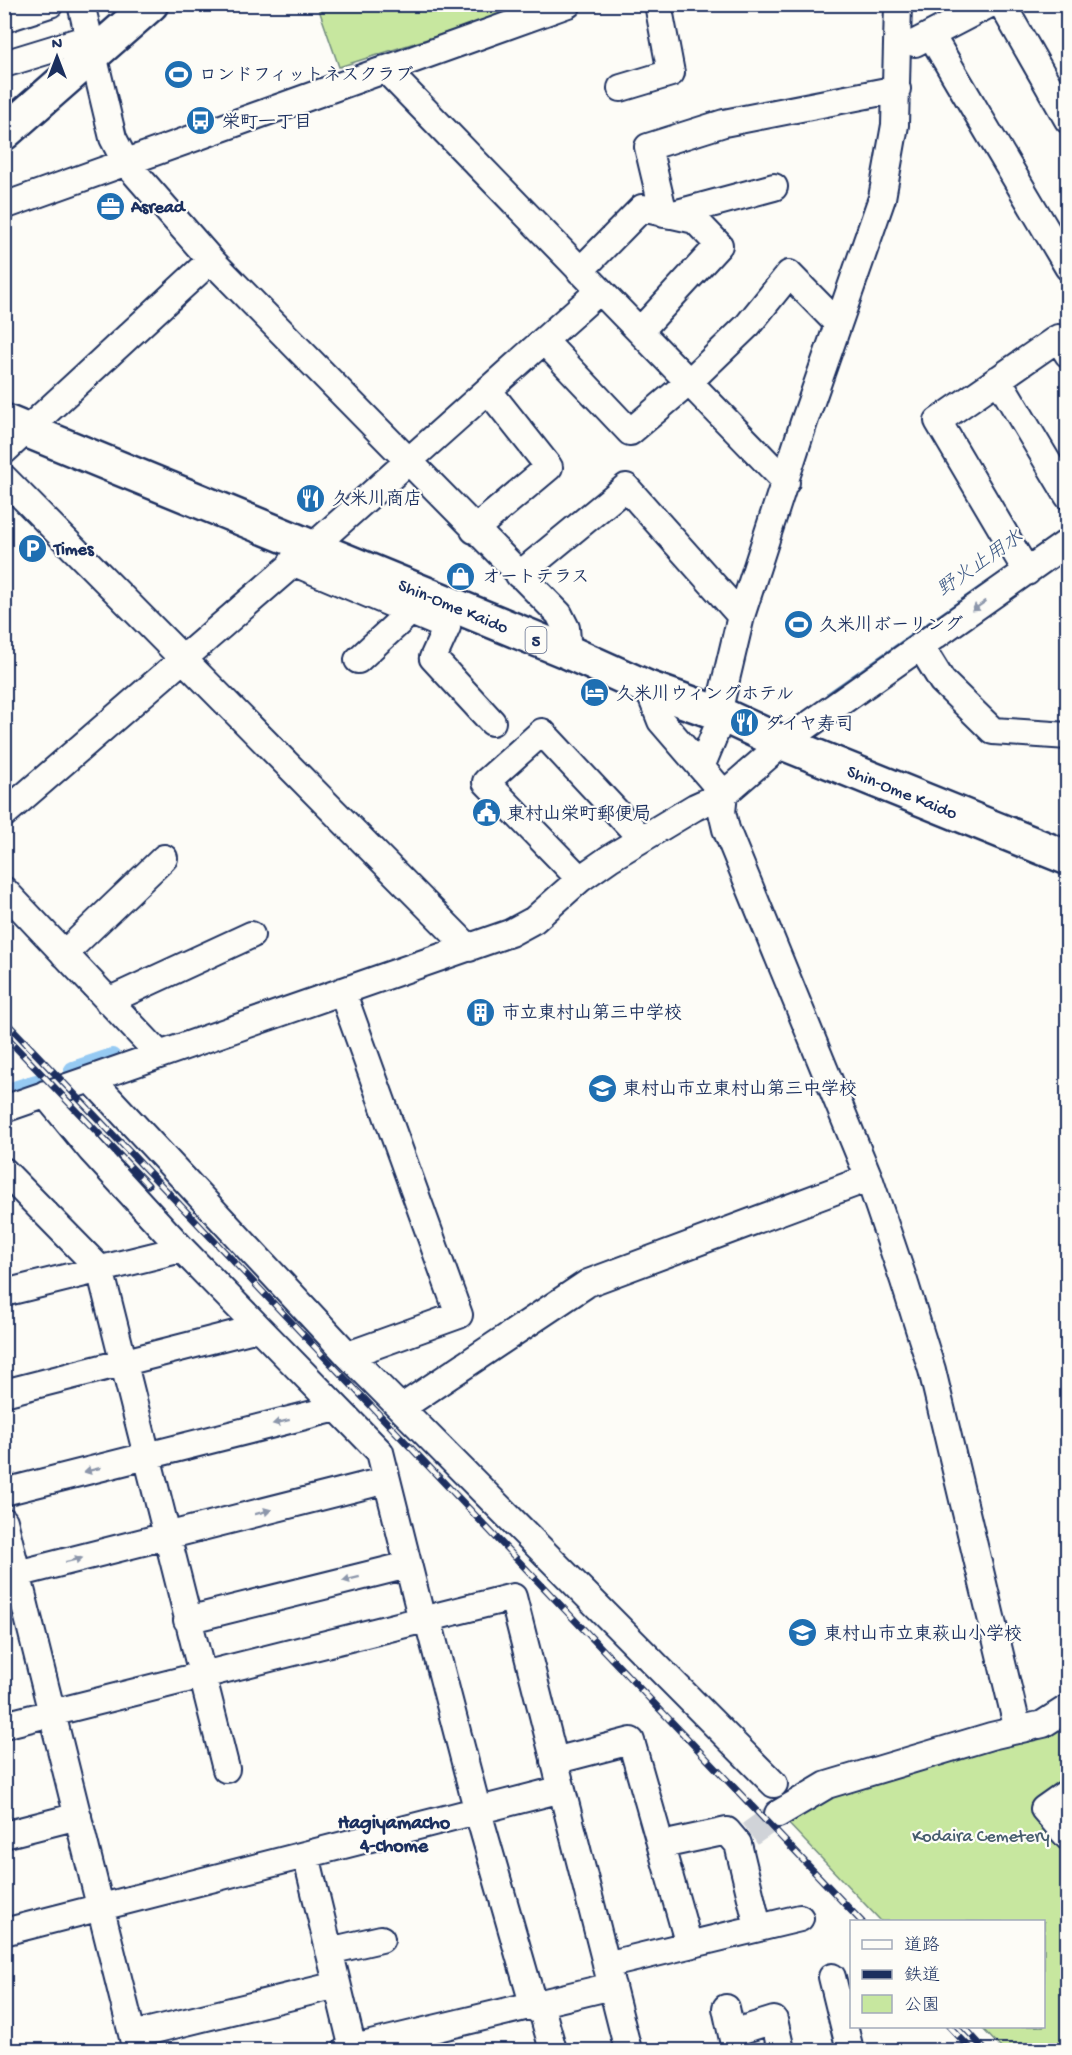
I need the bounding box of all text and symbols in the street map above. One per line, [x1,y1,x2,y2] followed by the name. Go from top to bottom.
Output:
[27,27,87,87] north arrow
[52,36,63,55] text: N
[162,58,194,90] sports icon: ロンドフィットネスクラブ
[199,65,413,87] place label: ロンドフィットネスクラブ
[185,105,217,137] bus stop icon: 栄町一丁目
[222,112,312,134] place label: 栄町一丁目
[94,190,126,222] office icon: Asread
[130,198,187,219] place label: Asread
[295,482,327,514] restaurant icon: 久米川商店
[332,488,422,511] place label: 久米川商店
[933,526,1029,603] water label: 野火止用水
[17,532,49,564] parking icon: Times
[52,540,95,561] place label: Times
[445,560,477,592] shop icon: オートテラス
[482,568,589,589] place label: オートテラス
[395,576,511,639] street label: Shin-Ome Kaido
[972,600,988,612] one-way arrow
[782,608,814,640] sports icon: 久米川ボーリング
[819,615,963,637] place label: 久米川ボーリング
[526,627,546,653] road number: 5
[579,677,611,709] hotel icon: 久米川ウィングホテル
[616,684,794,706] place label: 久米川ウィングホテル
[728,707,760,739] restaurant icon: ダイヤ寿司
[765,714,853,736] place label: ダイヤ寿司
[843,762,960,825] street label: Shin-Ome Kaido
[470,797,502,829] public building icon: 東村山栄町郵便局
[507,804,651,826] place label: 東村山栄町郵便局
[465,996,497,1028] building icon: 市立東村山第三中学校
[502,1003,682,1025] place label: 市立東村山第三中学校
[586,1072,618,1104] school or university icon: 東村山市立東村山第三中学校
[623,1079,857,1101] place label: 東村山市立東村山第三中学校
[271,1417,290,1427] one-way arrow
[82,1465,101,1475] one-way arrow
[254,1507,272,1517] one-way arrow
[65,1555,83,1565] one-way arrow
[342,1574,361,1584] one-way arrow
[787,1617,819,1649] school or university icon: 東村山市立東萩山小学校
[824,1624,1022,1646] place label: 東村山市立東萩山小学校
[338,1813,451,1859] district label: Hagiyamacho 4-chome
[912,1827,1050,1848] park label: Kodaira Cemetery
[850,1920,1045,2028] legend
[904,1935,940,1957] text: 道路
[904,1965,940,1987] text: 鉄道
[904,1996,940,2017] text: 公園

